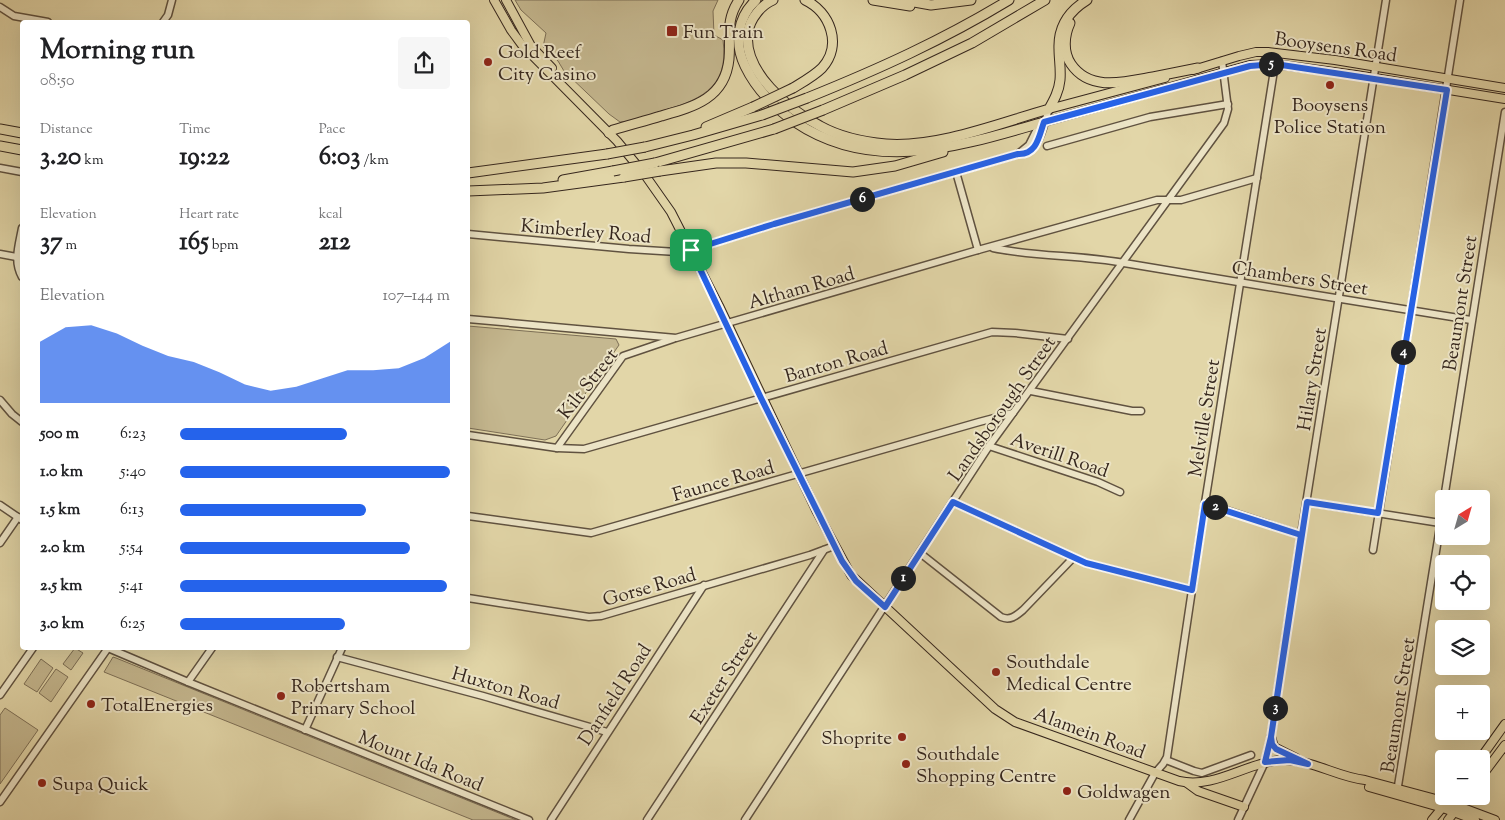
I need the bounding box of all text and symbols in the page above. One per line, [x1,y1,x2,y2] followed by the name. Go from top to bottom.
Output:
[683,20,764,47] place label: Fun Train
[665,24,679,38] marker: Fun Train
[1273,27,1399,70] street label: Booysens Road
[40,31,195,71] text: Morning run
[398,37,450,89] button: share
[498,40,596,89] place label: Gold Reef City Casino
[1258,52,1284,76] pin: 5
[1269,54,1274,74] text: 5
[482,56,494,68] marker: Gold Reef City Casino
[40,70,75,93] text: 08:50
[1324,79,1336,91] marker: Booysens Police Station
[1274,93,1386,142] place label: Booysens Police Station
[40,120,93,140] text: Distance
[179,120,210,140] text: Time
[319,120,345,140] text: Pace
[40,140,81,176] text: 3.20
[179,140,230,176] text: 19:22
[319,140,360,176] text: 6:03
[81,151,104,171] text: km
[360,151,389,171] text: /km
[850,186,874,212] pin: 6
[859,189,866,209] text: 6
[40,205,97,225] text: Elevation
[179,205,239,225] text: Heart rate
[319,205,343,225] text: kcal
[519,213,652,252] street label: Kimberley Road
[40,225,63,261] text: 37
[179,225,209,261] text: 165
[319,225,351,261] text: 212
[670,229,712,271] pin
[1437,233,1486,373] street label: Beaumont Street
[63,236,77,256] text: m
[209,236,239,256] text: bpm
[677,236,705,264] icon: arrive
[1229,255,1370,304] street label: Chambers Street
[745,261,858,317] street label: Altham Road
[40,285,105,308] text: Elevation
[382,285,450,308] text: 107–144 m
[1292,325,1335,433] street label: Hilary Street
[943,331,1064,488] street label: Landsborough Street
[782,336,892,391] street label: Banton Road
[1390,340,1416,364] pin: 4
[1400,342,1407,362] text: 4
[553,343,626,426] street label: Kilt Street
[1183,357,1228,479] street label: Melville Street
[40,423,79,446] text: 500 m
[120,423,146,446] text: 6:23
[1006,427,1112,486] street label: Averill Road
[670,455,778,510] street label: Faunce Road
[40,461,83,484] text: 1.0 km
[120,461,146,484] text: 5:40
[1435,490,1490,545] north arrow
[1435,490,1490,805] map controls
[1202,494,1228,520] pin: 2
[1212,497,1219,517] text: 2
[40,499,80,522] text: 1.5 km
[120,499,144,522] text: 6:13
[40,537,85,560] text: 2.0 km
[120,537,143,560] text: 5:54
[1435,555,1490,610] button: locate
[600,562,700,615] street label: Gorse Road
[890,566,916,590] pin: 1
[901,568,906,588] text: 1
[40,575,82,598] text: 2.5 km
[120,575,143,598] text: 5:41
[40,613,84,636] text: 3.0 km
[120,613,145,636] text: 6:25
[1435,620,1490,675] button: layers
[685,626,766,730] street label: Exeter Street
[1375,635,1424,775] street label: Beaumont Street
[573,639,659,752] street label: Danfield Road
[1006,650,1132,699] place label: Southdale Medical Centre
[448,661,563,718] street label: Huxton Road
[990,666,1002,678] marker: Southdale Medical Centre
[291,674,416,723] place label: Robertsham Primary School
[1435,685,1490,740] button: +
[275,690,287,702] marker: Robertsham Primary School
[101,693,213,720] place label: TotalEnergies
[1262,696,1288,720] pin: 3
[85,698,97,710] marker: TotalEnergies
[1273,698,1278,718] text: 3
[1029,702,1149,767] street label: Alamein Road
[354,725,487,800] street label: Mount Ida Road
[821,726,892,753] place label: Shoprite
[896,731,908,743] marker: Shoprite
[916,742,1056,791] place label: Southdale Shopping Centre
[1435,750,1490,805] button: −
[900,758,912,770] marker: Southdale Shopping Centre
[52,772,149,799] place label: Supa Quick
[36,777,48,789] marker: Supa Quick
[1077,780,1170,807] place label: Goldwagen
[1061,785,1073,797] marker: Goldwagen

